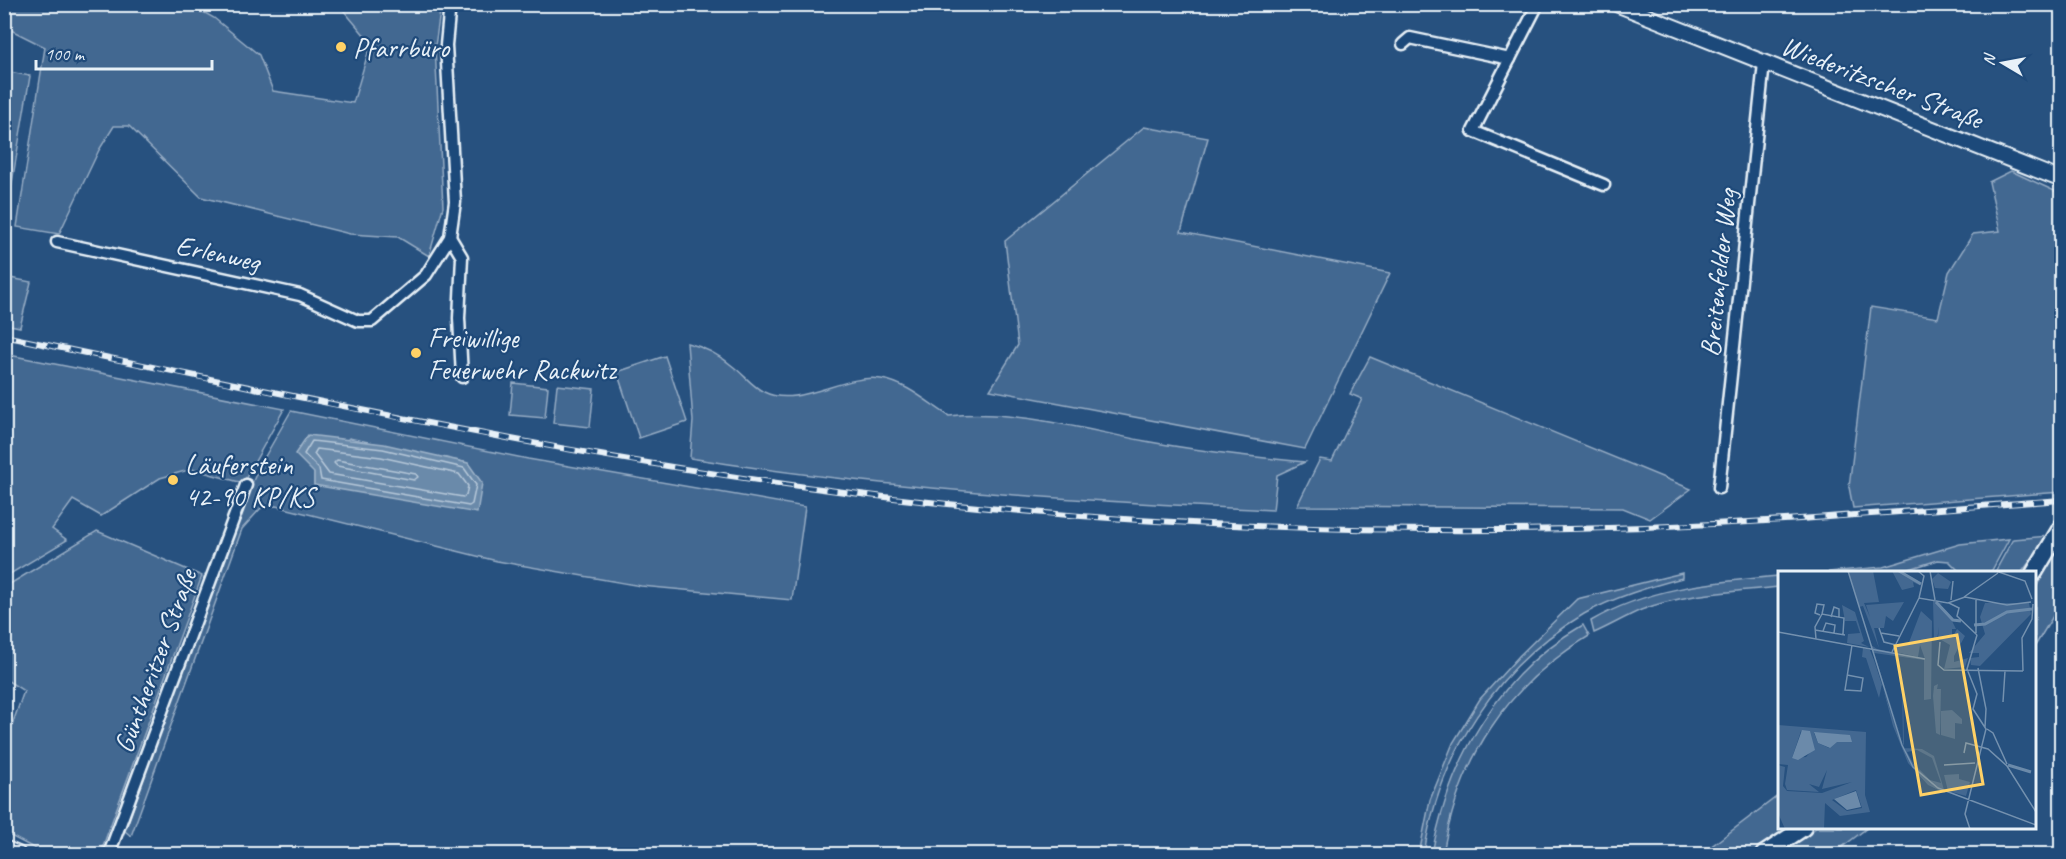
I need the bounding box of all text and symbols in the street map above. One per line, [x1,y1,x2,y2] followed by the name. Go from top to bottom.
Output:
[1777,28,1989,137] street label: Wiederitzscher Straße
[353,30,451,65] place label: Pfarrbüro
[36,33,212,71] scale bar
[1973,33,2033,93] north arrow
[334,40,348,54] marker: Pfarrbüro
[45,43,86,65] text: 100 m
[1979,51,2000,67] text: N
[1692,186,1744,358] street label: Breitenfelder Weg
[173,227,265,279] street label: Erlenweg
[428,320,618,387] place label: Freiwillige Feuerwehr Rackwitz
[409,346,423,360] marker: Freiwillige Feuerwehr Rackwitz
[185,447,318,514] place label: Läuferstein 42-90 KP/KS
[166,473,180,487] marker: Läuferstein 42-90 KP/KS
[106,563,205,757] street label: Güntheritzer Straße
[1778,571,2036,829] inset map

